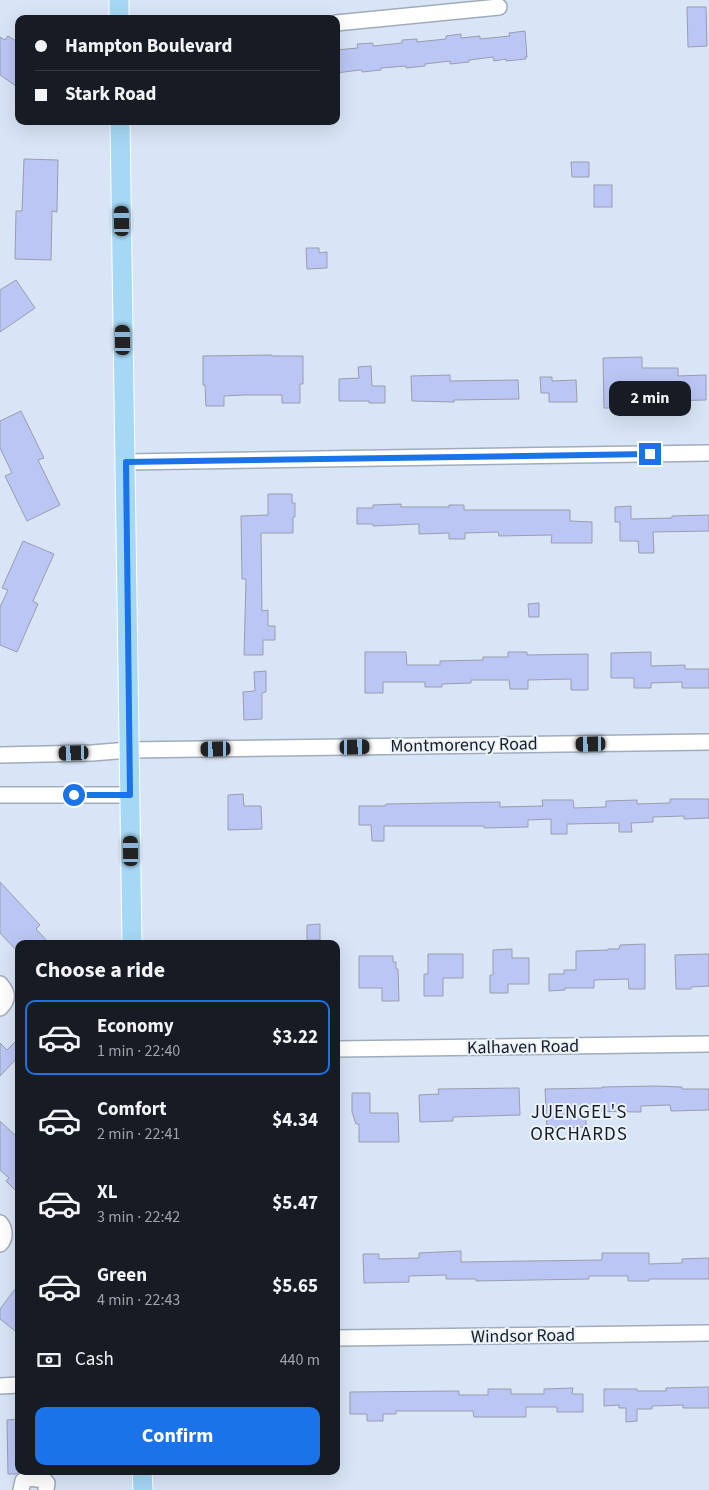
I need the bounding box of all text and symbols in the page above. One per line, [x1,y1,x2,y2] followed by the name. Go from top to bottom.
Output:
[65,33,232,60] text: Hampton Boulevard
[65,81,156,108] text: Stark Road
[114,206,129,236] car
[115,325,130,355] car
[609,382,691,416] callout: 2 min
[631,387,669,409] text: 2 min
[639,443,661,465] route end
[390,731,538,759] street label: Montmorency Road
[575,736,606,752] car
[339,739,370,755] car
[200,741,231,757] car
[58,745,89,761] car
[63,784,85,806] route start
[123,836,138,866] car
[35,954,165,986] text: Choose a ride
[97,1013,174,1040] text: Economy
[37,1015,82,1060] icon: car
[272,1024,318,1051] text: $3.22
[467,1034,579,1060] street label: Kalhaven Road
[97,1040,180,1062] text: 1 min · 22:40
[97,1096,167,1123] text: Comfort
[37,1098,82,1143] icon: car
[530,1099,628,1148] district label: JUENGEL'S ORCHARDS
[272,1107,318,1134] text: $4.34
[97,1123,180,1145] text: 2 min · 22:41
[97,1179,118,1206] text: XL
[37,1181,82,1226] icon: car
[272,1190,318,1217] text: $5.47
[97,1206,180,1228] text: 3 min · 22:42
[97,1262,147,1289] text: Green
[37,1264,82,1309] icon: car
[272,1273,318,1300] text: $5.65
[97,1289,180,1311] text: 4 min · 22:43
[471,1323,575,1349] street label: Windsor Road
[35,1346,63,1374] icon: cash
[75,1346,114,1373] text: Cash
[280,1349,320,1371] text: 440 m
[35,1407,320,1465] button: Confirm

